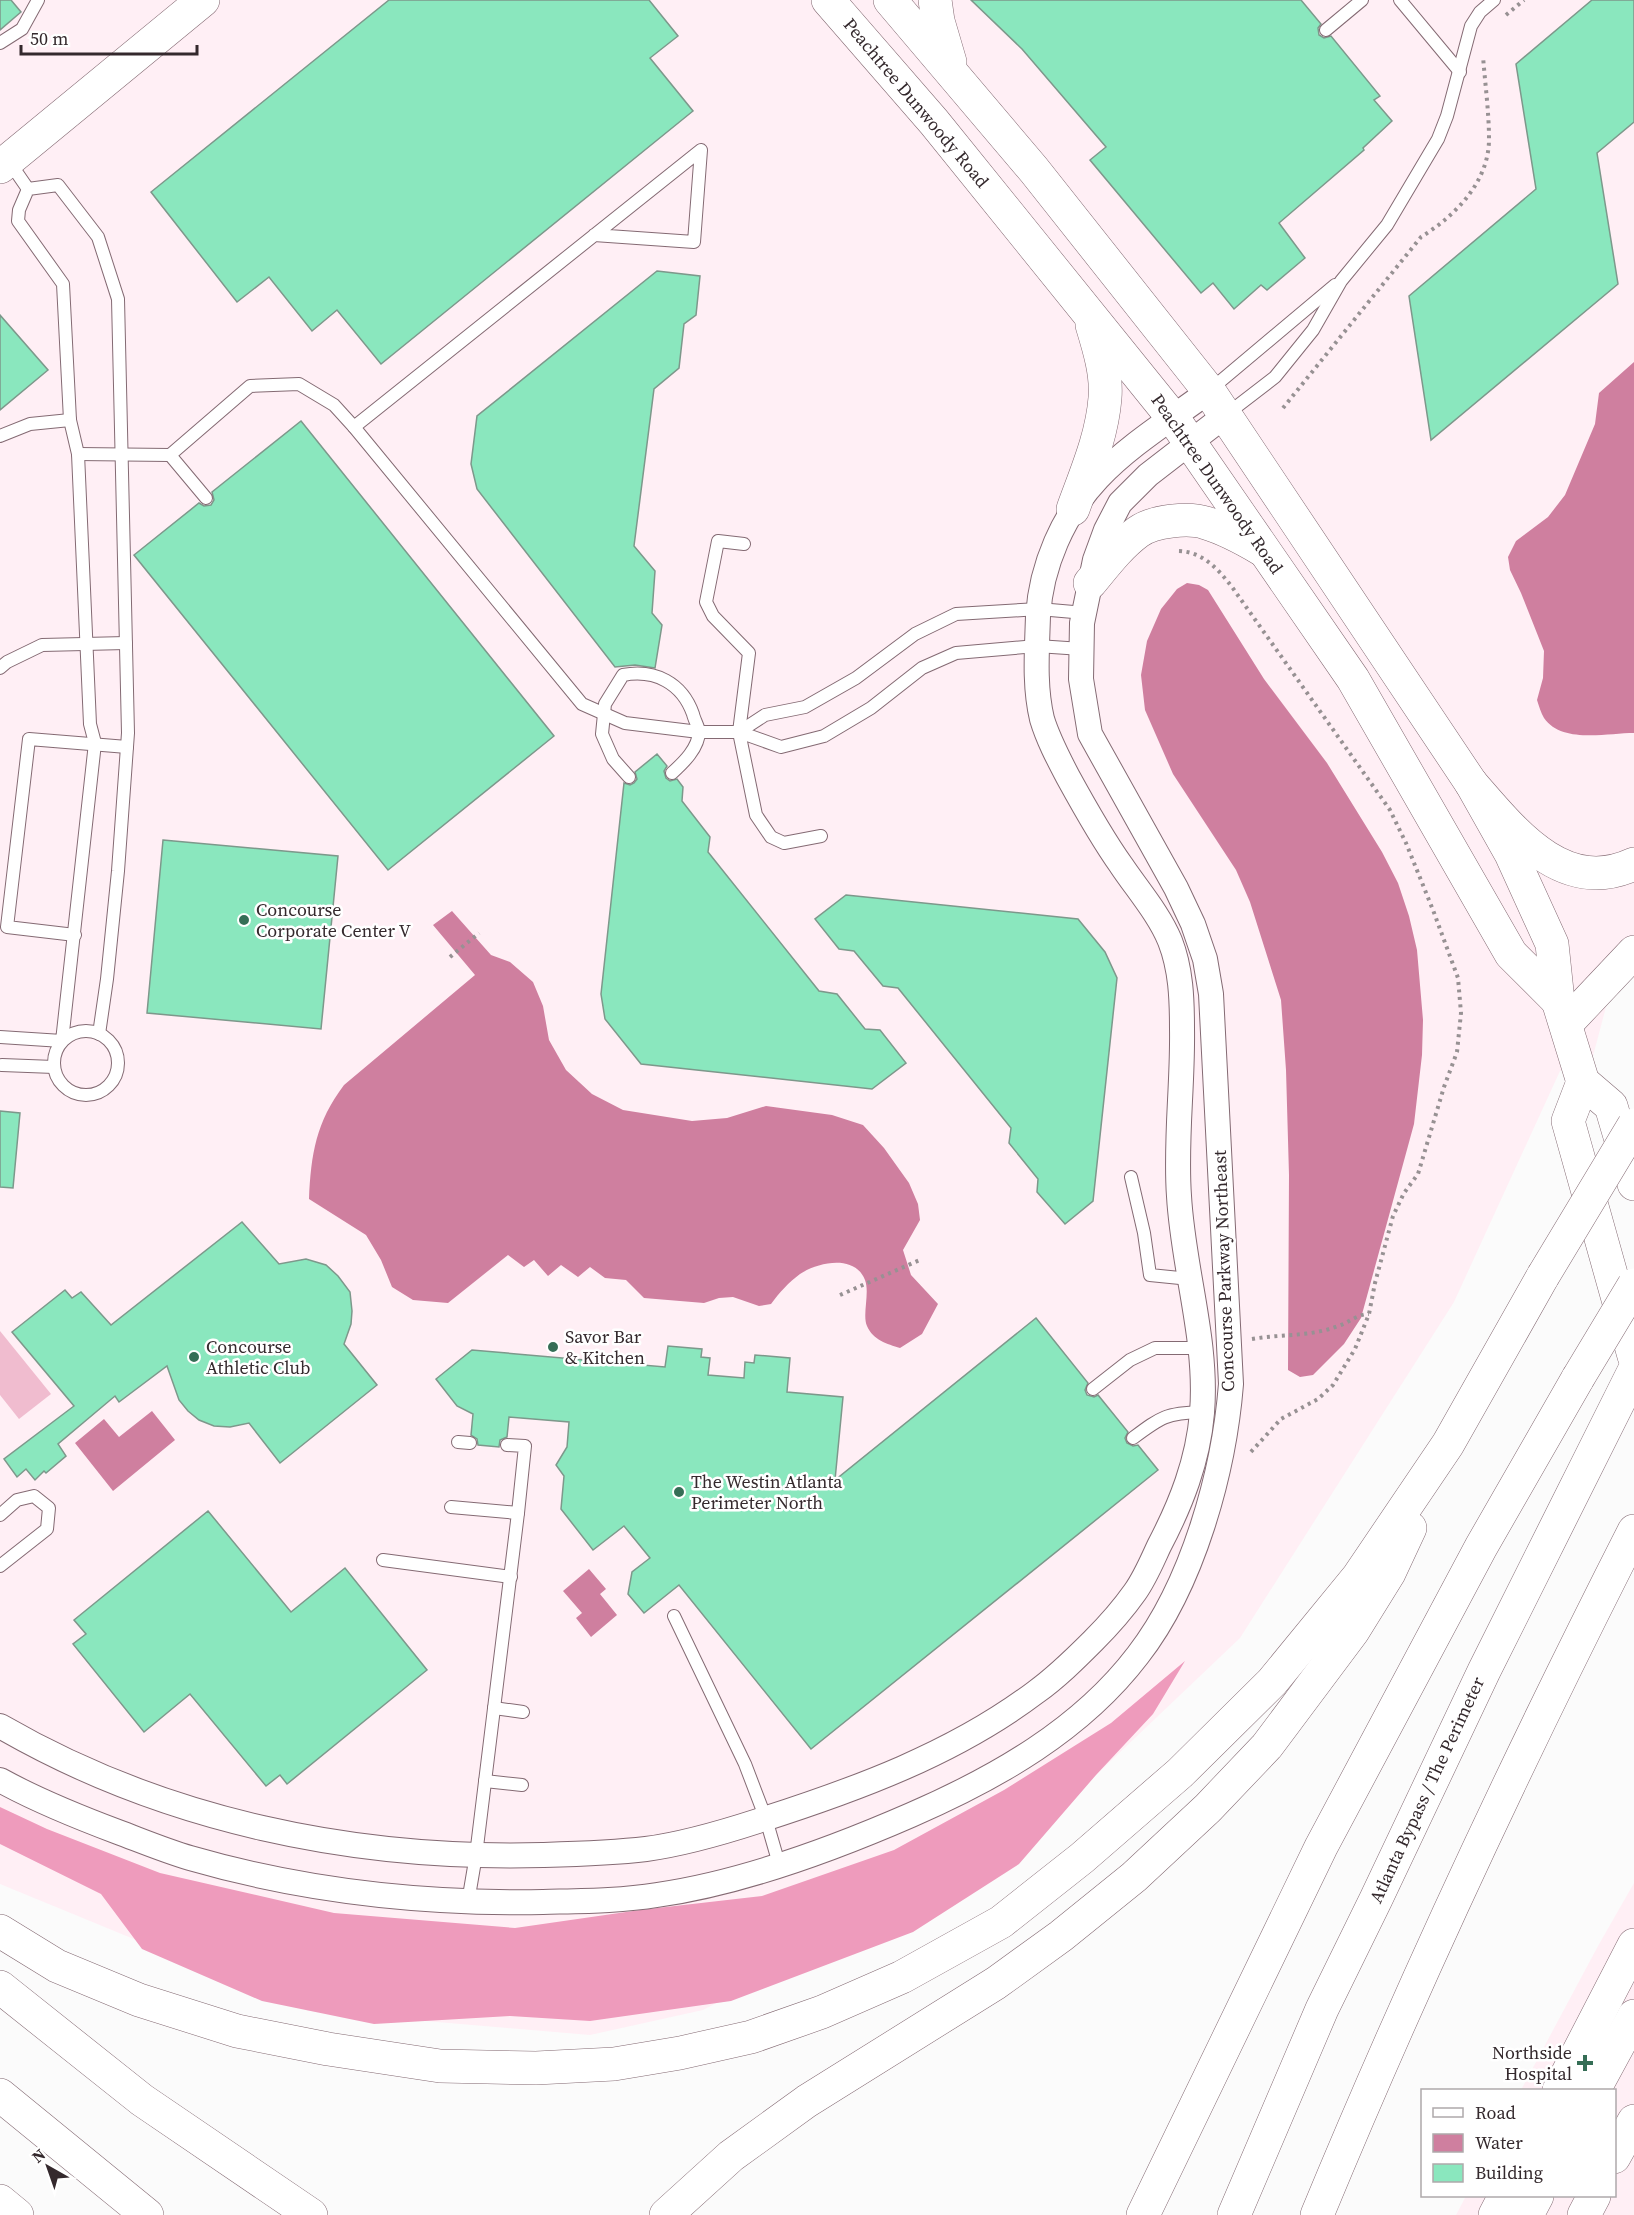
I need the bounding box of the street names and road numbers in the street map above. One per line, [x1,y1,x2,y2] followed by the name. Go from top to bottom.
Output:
[838,12,995,193] street label: Peachtree Dunwoody Road
[1146,389,1289,579] street label: Peachtree Dunwoody Road
[1207,1150,1240,1392] street label: Concourse Parkway Northeast
[1363,1672,1490,1907] street label: Atlanta Bypass / The Perimeter

